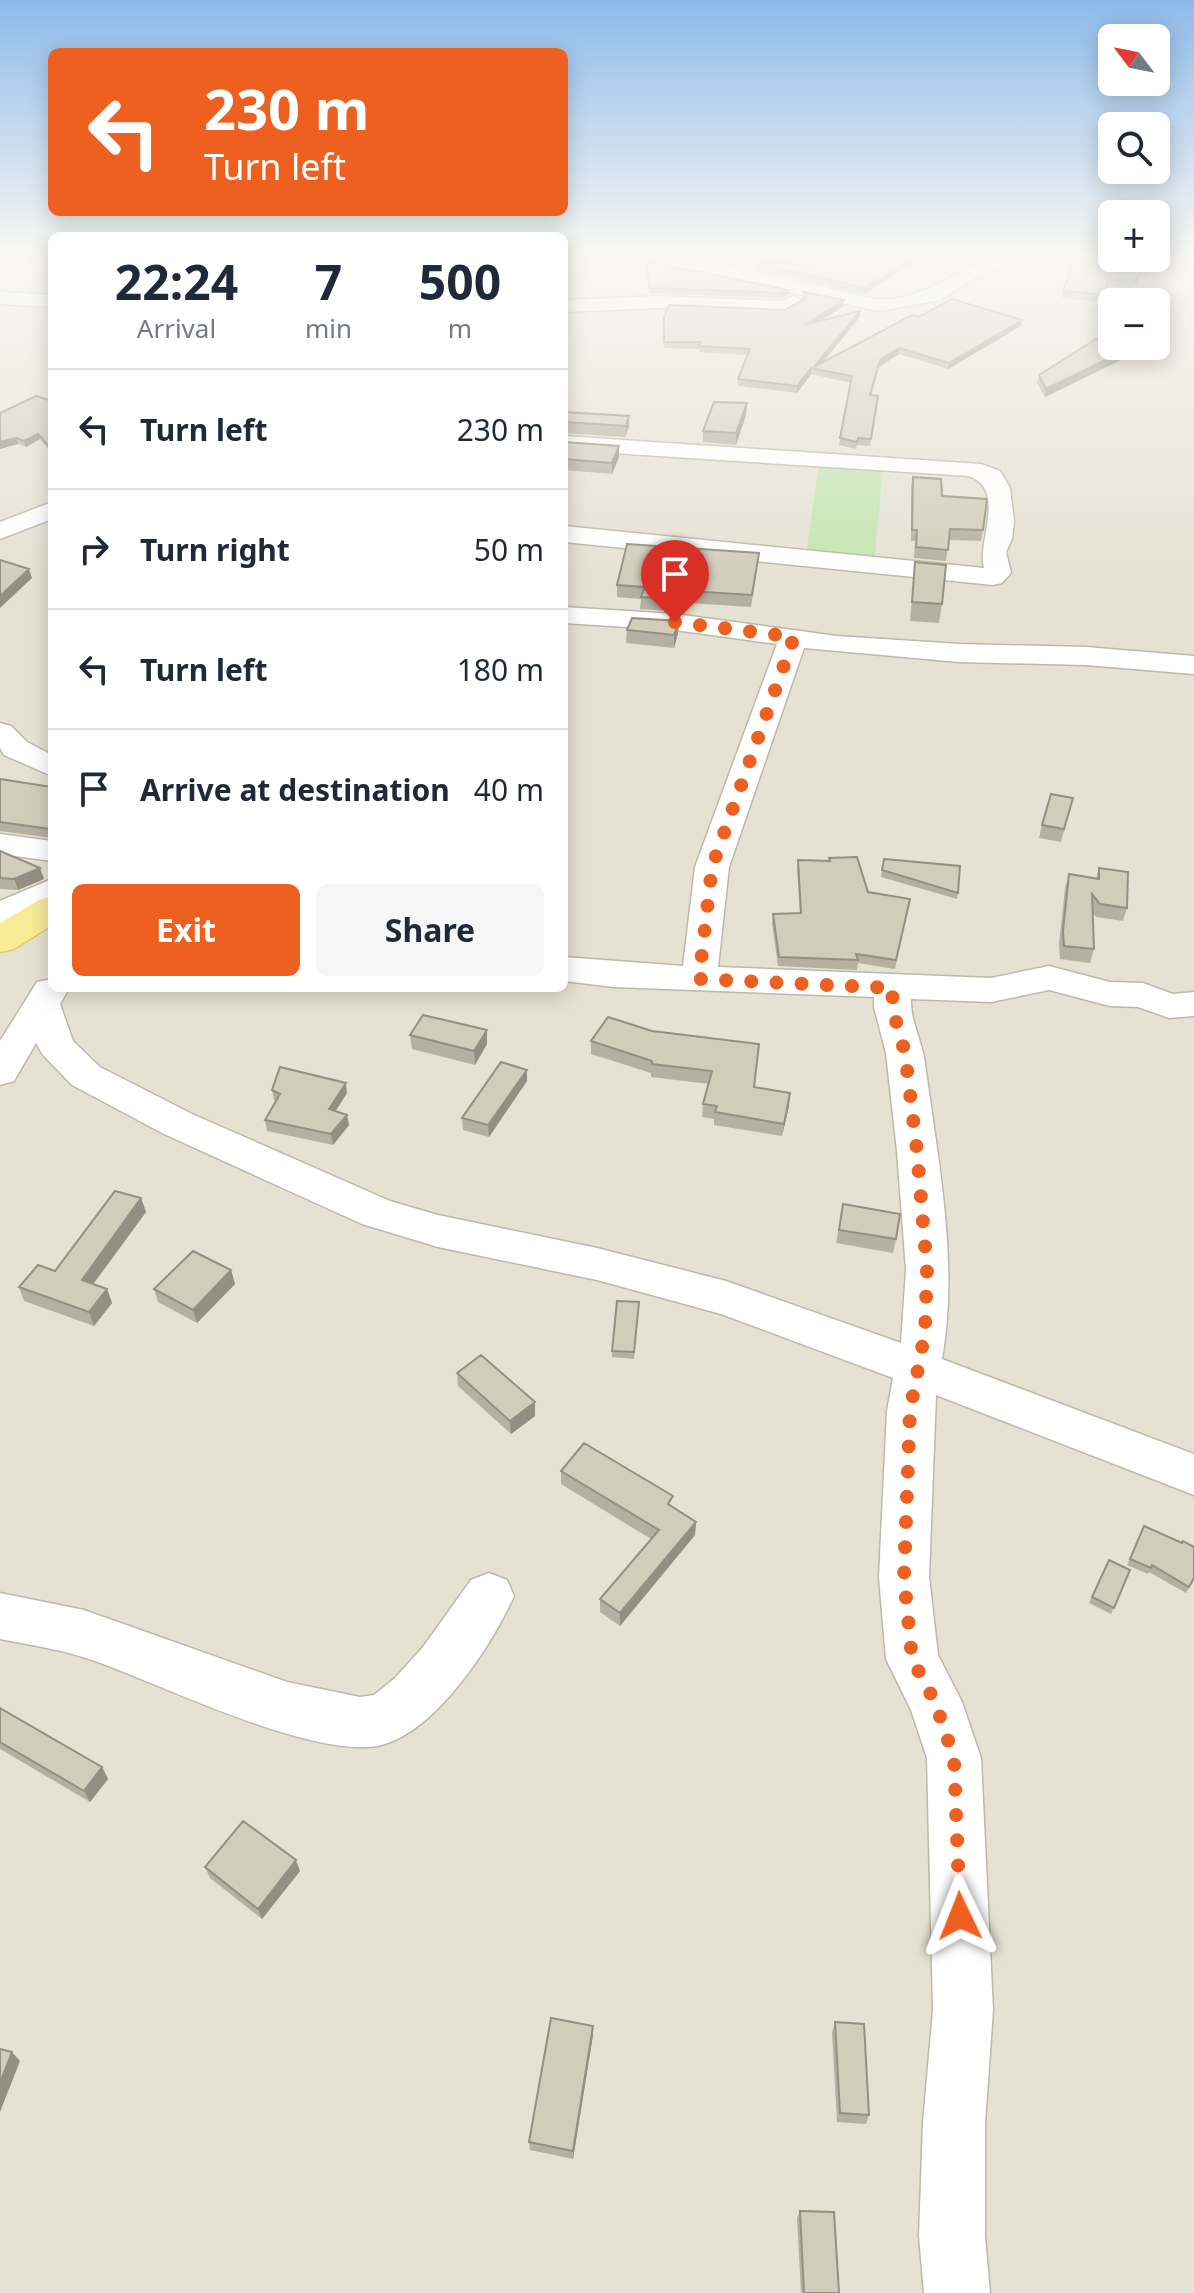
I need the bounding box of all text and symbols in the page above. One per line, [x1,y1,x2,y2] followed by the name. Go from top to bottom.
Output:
[1098,24,1170,96] north arrow
[1098,24,1170,360] map controls
[204,70,369,146] text: 230 m
[72,80,176,184] icon: left
[1098,112,1170,184] button: search
[204,142,346,191] text: Turn left
[1098,200,1170,272] button: +
[115,249,238,314] text: 22:24
[315,249,342,314] text: 7
[419,249,501,314] text: 500
[1098,288,1170,360] button: −
[137,310,216,346] text: Arrival
[305,310,352,346] text: min
[448,310,472,346] text: m
[72,407,116,451] icon: left
[140,409,268,450] text: Turn left
[457,409,544,450] text: 230 m
[72,527,116,571] icon: right
[140,529,290,570] text: Turn right
[474,529,544,570] text: 50 m
[641,540,709,622] pin
[653,552,697,596] icon: arrive
[72,647,116,691] icon: left
[140,649,268,690] text: Turn left
[457,649,544,690] text: 180 m
[72,767,116,811] icon: arrive
[140,769,450,810] text: Arrive at destination
[474,769,544,810] text: 40 m
[72,884,300,976] button: Exit
[316,884,544,976] button: Share
[918,1874,1002,1958] position arrow

